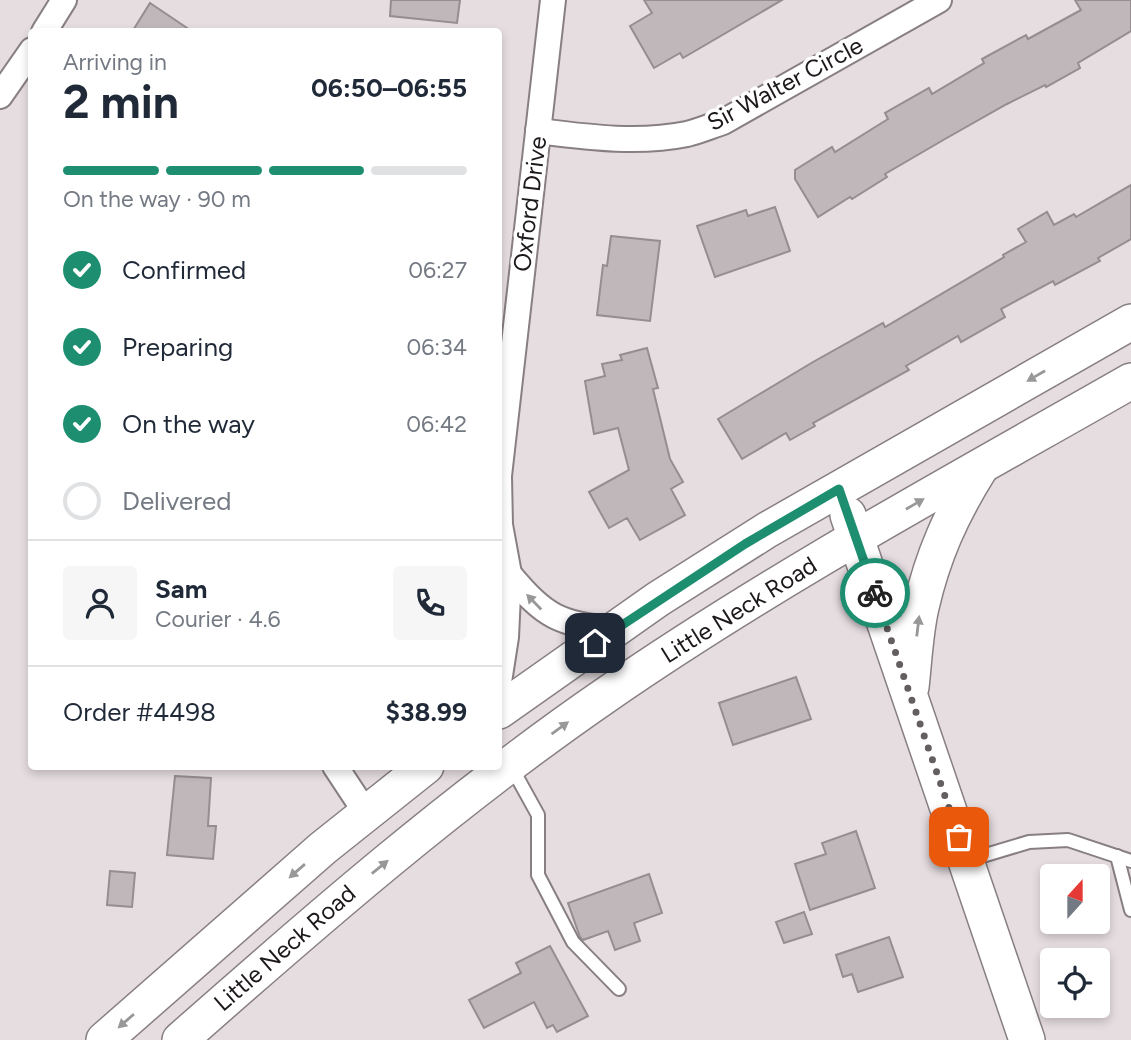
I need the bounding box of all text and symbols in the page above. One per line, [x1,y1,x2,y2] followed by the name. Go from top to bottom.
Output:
[702,30,868,137] street label: Sir Walter Circle
[63,48,167,76] text: Arriving in
[311,72,467,104] text: 06:50–06:55
[63,74,179,130] text: 2 min
[507,135,552,273] street label: Oxford Drive
[63,185,251,213] text: On the way · 90 m
[63,251,101,289] icon: check
[122,254,246,286] text: Confirmed
[408,256,467,284] text: 06:27
[63,328,101,366] icon: check
[122,331,233,363] text: Preparing
[407,333,467,361] text: 06:34
[1027,370,1046,382] one-way arrow
[63,405,101,443] icon: check
[122,408,255,440] text: On the way
[406,410,467,438] text: 06:42
[122,485,231,517] text: Delivered
[906,498,925,510] one-way arrow
[656,550,822,669] street label: Little Neck Road
[840,558,910,628] courier
[63,566,137,640] button: person
[393,566,467,640] button: phone
[155,573,207,605] text: Sam
[856,574,894,612] icon: bike
[527,594,543,611] one-way arrow
[155,605,281,633] text: Courier · 4.6
[565,613,625,673] pin
[913,615,924,637] one-way arrow
[576,624,614,662] icon: home
[63,696,216,728] text: Order #4498
[386,696,467,728] text: $38.99
[551,721,569,735] one-way arrow
[929,807,989,867] pin
[940,818,978,856] icon: bag
[371,860,388,875] one-way arrow
[288,863,305,878] one-way arrow
[1040,864,1110,934] north arrow
[1040,864,1110,1018] map controls
[208,878,361,1017] street label: Little Neck Road
[1040,948,1110,1018] button: locate
[117,1013,134,1028] one-way arrow

